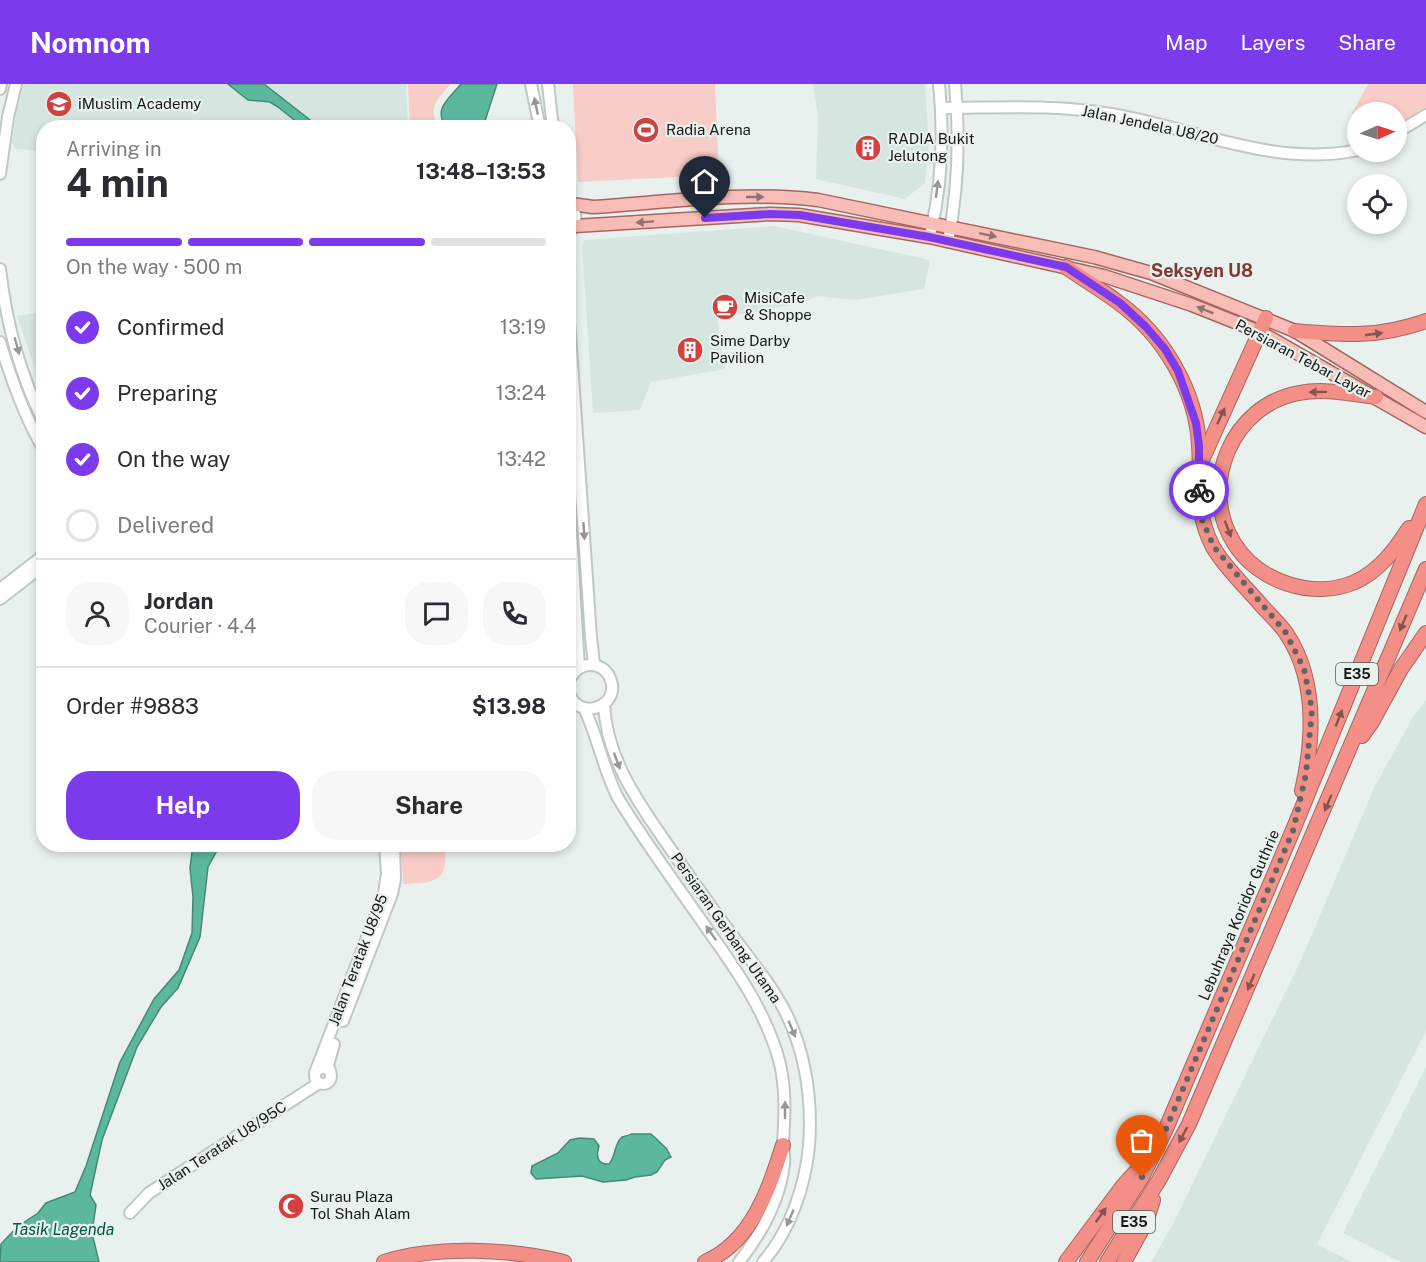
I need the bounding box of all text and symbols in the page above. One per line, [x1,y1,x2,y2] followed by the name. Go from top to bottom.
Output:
[30,26,151,59] text: Nomnom
[1165,30,1208,55] text: Map
[1241,30,1305,55] text: Layers
[1338,30,1396,55] text: Share
[44,89,74,119] school or university icon: iMuslim Academy
[78,95,201,112] place label: iMuslim Academy
[531,96,540,115] one-way arrow
[1080,102,1220,147] street label: Jalan Jendela U8/20
[1347,102,1407,162] north arrow
[1347,102,1407,234] map controls
[631,115,661,145] sports icon: Radia Arena
[666,121,751,138] place label: Radia Arena
[888,130,975,164] place label: RADIA Bukit Jelutong
[853,133,883,163] building icon: RADIA Bukit Jelutong
[66,137,161,161] text: Arriving in
[679,156,730,218] pin
[416,158,546,184] text: 13:48–13:53
[66,160,169,206] text: 4 min
[688,165,721,198] icon: home
[1347,174,1407,234] button: locate
[932,179,942,198] one-way arrow
[746,192,765,202] one-way arrow
[635,218,654,227] one-way arrow
[979,231,998,240] one-way arrow
[66,255,242,279] text: On the way · 500 m
[1151,260,1253,281] district label: Seksyen U8
[744,289,812,323] place label: MisiCafe & Shoppe
[710,292,740,322] cafe icon: MisiCafe & Shoppe
[1196,305,1214,315] one-way arrow
[66,311,99,344] icon: check
[117,314,224,340] text: Confirmed
[500,315,546,339] text: 13:19
[1233,316,1374,402] street label: Persiaran Tebar Layar
[1365,329,1384,338] one-way arrow
[710,332,790,366] place label: Sime Darby Pavilion
[675,335,705,365] building icon: Sime Darby Pavilion
[12,337,22,355] one-way arrow
[66,377,99,410] icon: check
[117,380,218,406] text: Preparing
[496,381,546,405] text: 13:24
[1308,387,1327,397] one-way arrow
[1216,408,1225,425] one-way arrow
[66,443,99,476] icon: check
[117,446,230,472] text: On the way
[496,447,546,471] text: 13:42
[1169,460,1229,520] courier
[1183,474,1216,507] icon: bike
[117,512,214,538] text: Delivered
[1223,520,1233,538] one-way arrow
[579,521,588,540] one-way arrow
[66,582,129,645] button: person
[405,582,468,645] button: chat
[483,582,546,645] button: phone
[144,588,213,614] text: Jordan
[144,614,256,638] text: Courier · 4.4
[1398,614,1407,632] one-way arrow
[1336,663,1378,685] road number: E35
[66,693,199,719] text: Order #9883
[472,693,546,719] text: $13.98
[1335,709,1344,727] one-way arrow
[613,752,623,770] one-way arrow
[66,771,300,840] button: Help
[312,771,546,840] button: Share
[1323,794,1332,811] one-way arrow
[1195,827,1282,1003] street label: Lebuhraya Koridor Guthrie
[668,849,785,1006] street label: Persiaran Gerbang Utama
[325,892,391,1028] street label: Jalan Teratak U8/95
[705,926,717,942] one-way arrow
[1246,973,1256,991] one-way arrow
[787,1020,797,1038] one-way arrow
[154,1098,289,1194] street label: Jalan Teratak U8/95C
[780,1101,790,1120] one-way arrow
[1116,1115,1167,1177] pin
[1125,1124,1158,1157] icon: bag
[1178,1127,1188,1144] one-way arrow
[310,1188,410,1222] place label: Surau Plaza Tol Shah Alam
[276,1191,306,1221] mosque icon: Surau Plaza Tol Shah Alam
[1095,1208,1107,1223] one-way arrow
[785,1210,795,1228] one-way arrow
[1113,1211,1155,1233] road number: E35
[12,1220,114,1239] water label: Tasik Lagenda

